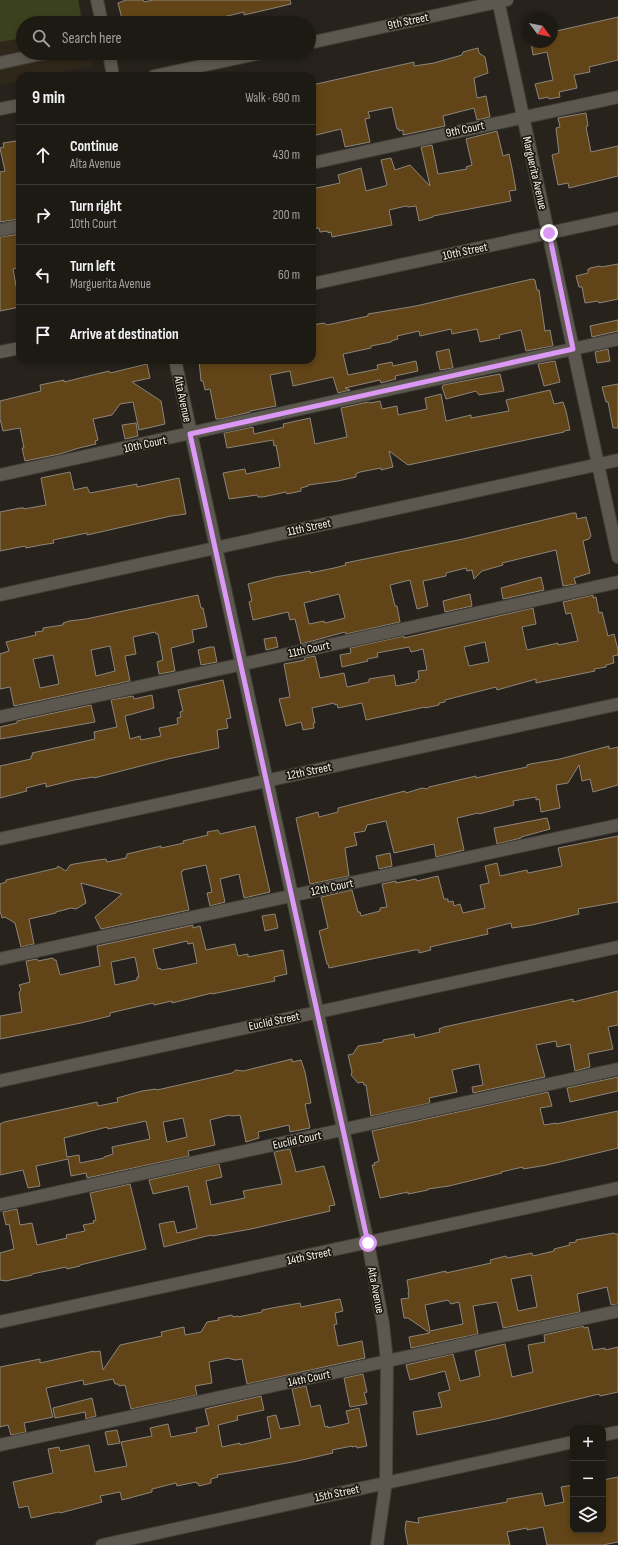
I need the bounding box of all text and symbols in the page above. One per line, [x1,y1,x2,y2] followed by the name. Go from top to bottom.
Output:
[386,10,430,33] street label: 9th Street
[522,12,558,48] north arrow
[16,16,316,60] search box
[30,27,52,49] icon: search
[62,29,122,48] text: Search here
[32,88,65,108] text: 9 min
[245,90,300,106] text: Walk · 690 m
[444,118,486,141] street label: 9th Court
[519,135,550,211] street label: Marguerita Avenue
[70,137,119,156] text: Continue
[32,144,54,166] icon: ahead
[273,147,300,163] text: 430 m
[70,156,121,172] text: Alta Avenue
[70,197,122,216] text: Turn right
[32,204,54,226] icon: right
[273,207,300,223] text: 200 m
[70,216,117,232] text: 10th Court
[540,224,558,242] route end
[441,239,489,264] street label: 10th Street
[70,257,115,276] text: Turn left
[32,264,54,286] icon: left
[278,267,300,283] text: 60 m
[70,276,151,292] text: Marguerita Avenue
[32,324,54,346] icon: arrive
[70,325,179,344] text: Arrive at destination
[170,374,195,424] street label: Alta Avenue
[122,433,168,456] street label: 10th Court
[286,515,333,539] street label: 11th Street
[287,638,332,661] street label: 11th Court
[285,759,333,784] street label: 12th Street
[310,876,355,899] street label: 12th Court
[247,1009,301,1034] street label: Euclid Street
[271,1128,323,1153] street label: Euclid Court
[359,1234,377,1252] route start
[285,1244,333,1269] street label: 14th Street
[363,1265,387,1315] street label: Alta Avenue
[287,1367,332,1390] street label: 14th Court
[570,1425,606,1533] map controls
[570,1425,606,1461] button: +
[570,1461,606,1497] button: −
[314,1481,361,1506] street label: 15th Street
[570,1497,606,1533] button: layers

